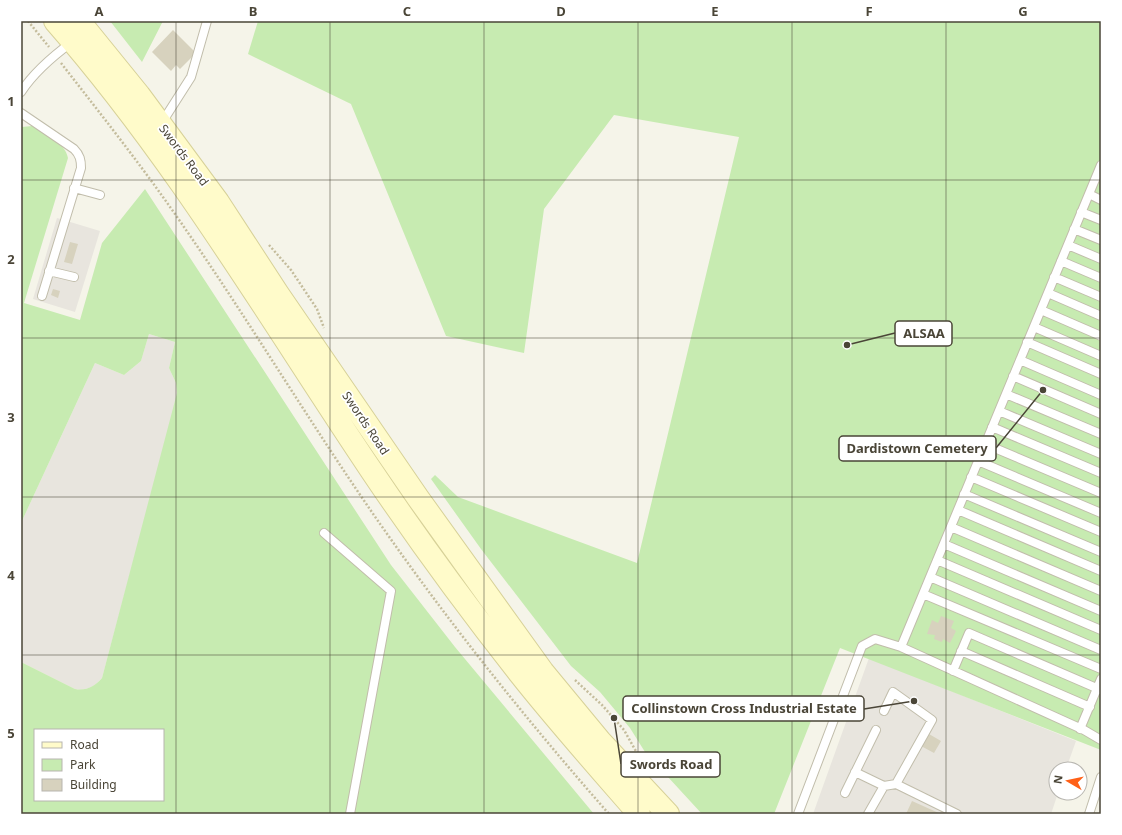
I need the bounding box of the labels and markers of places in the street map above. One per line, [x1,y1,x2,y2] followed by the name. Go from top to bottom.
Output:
[895,321,952,346] callout: ALSAA
[839,436,996,461] callout: Dardistown Cemetery
[623,696,864,721] callout: Collinstown Cross Industrial Estate
[621,752,720,777] callout: Swords Road

